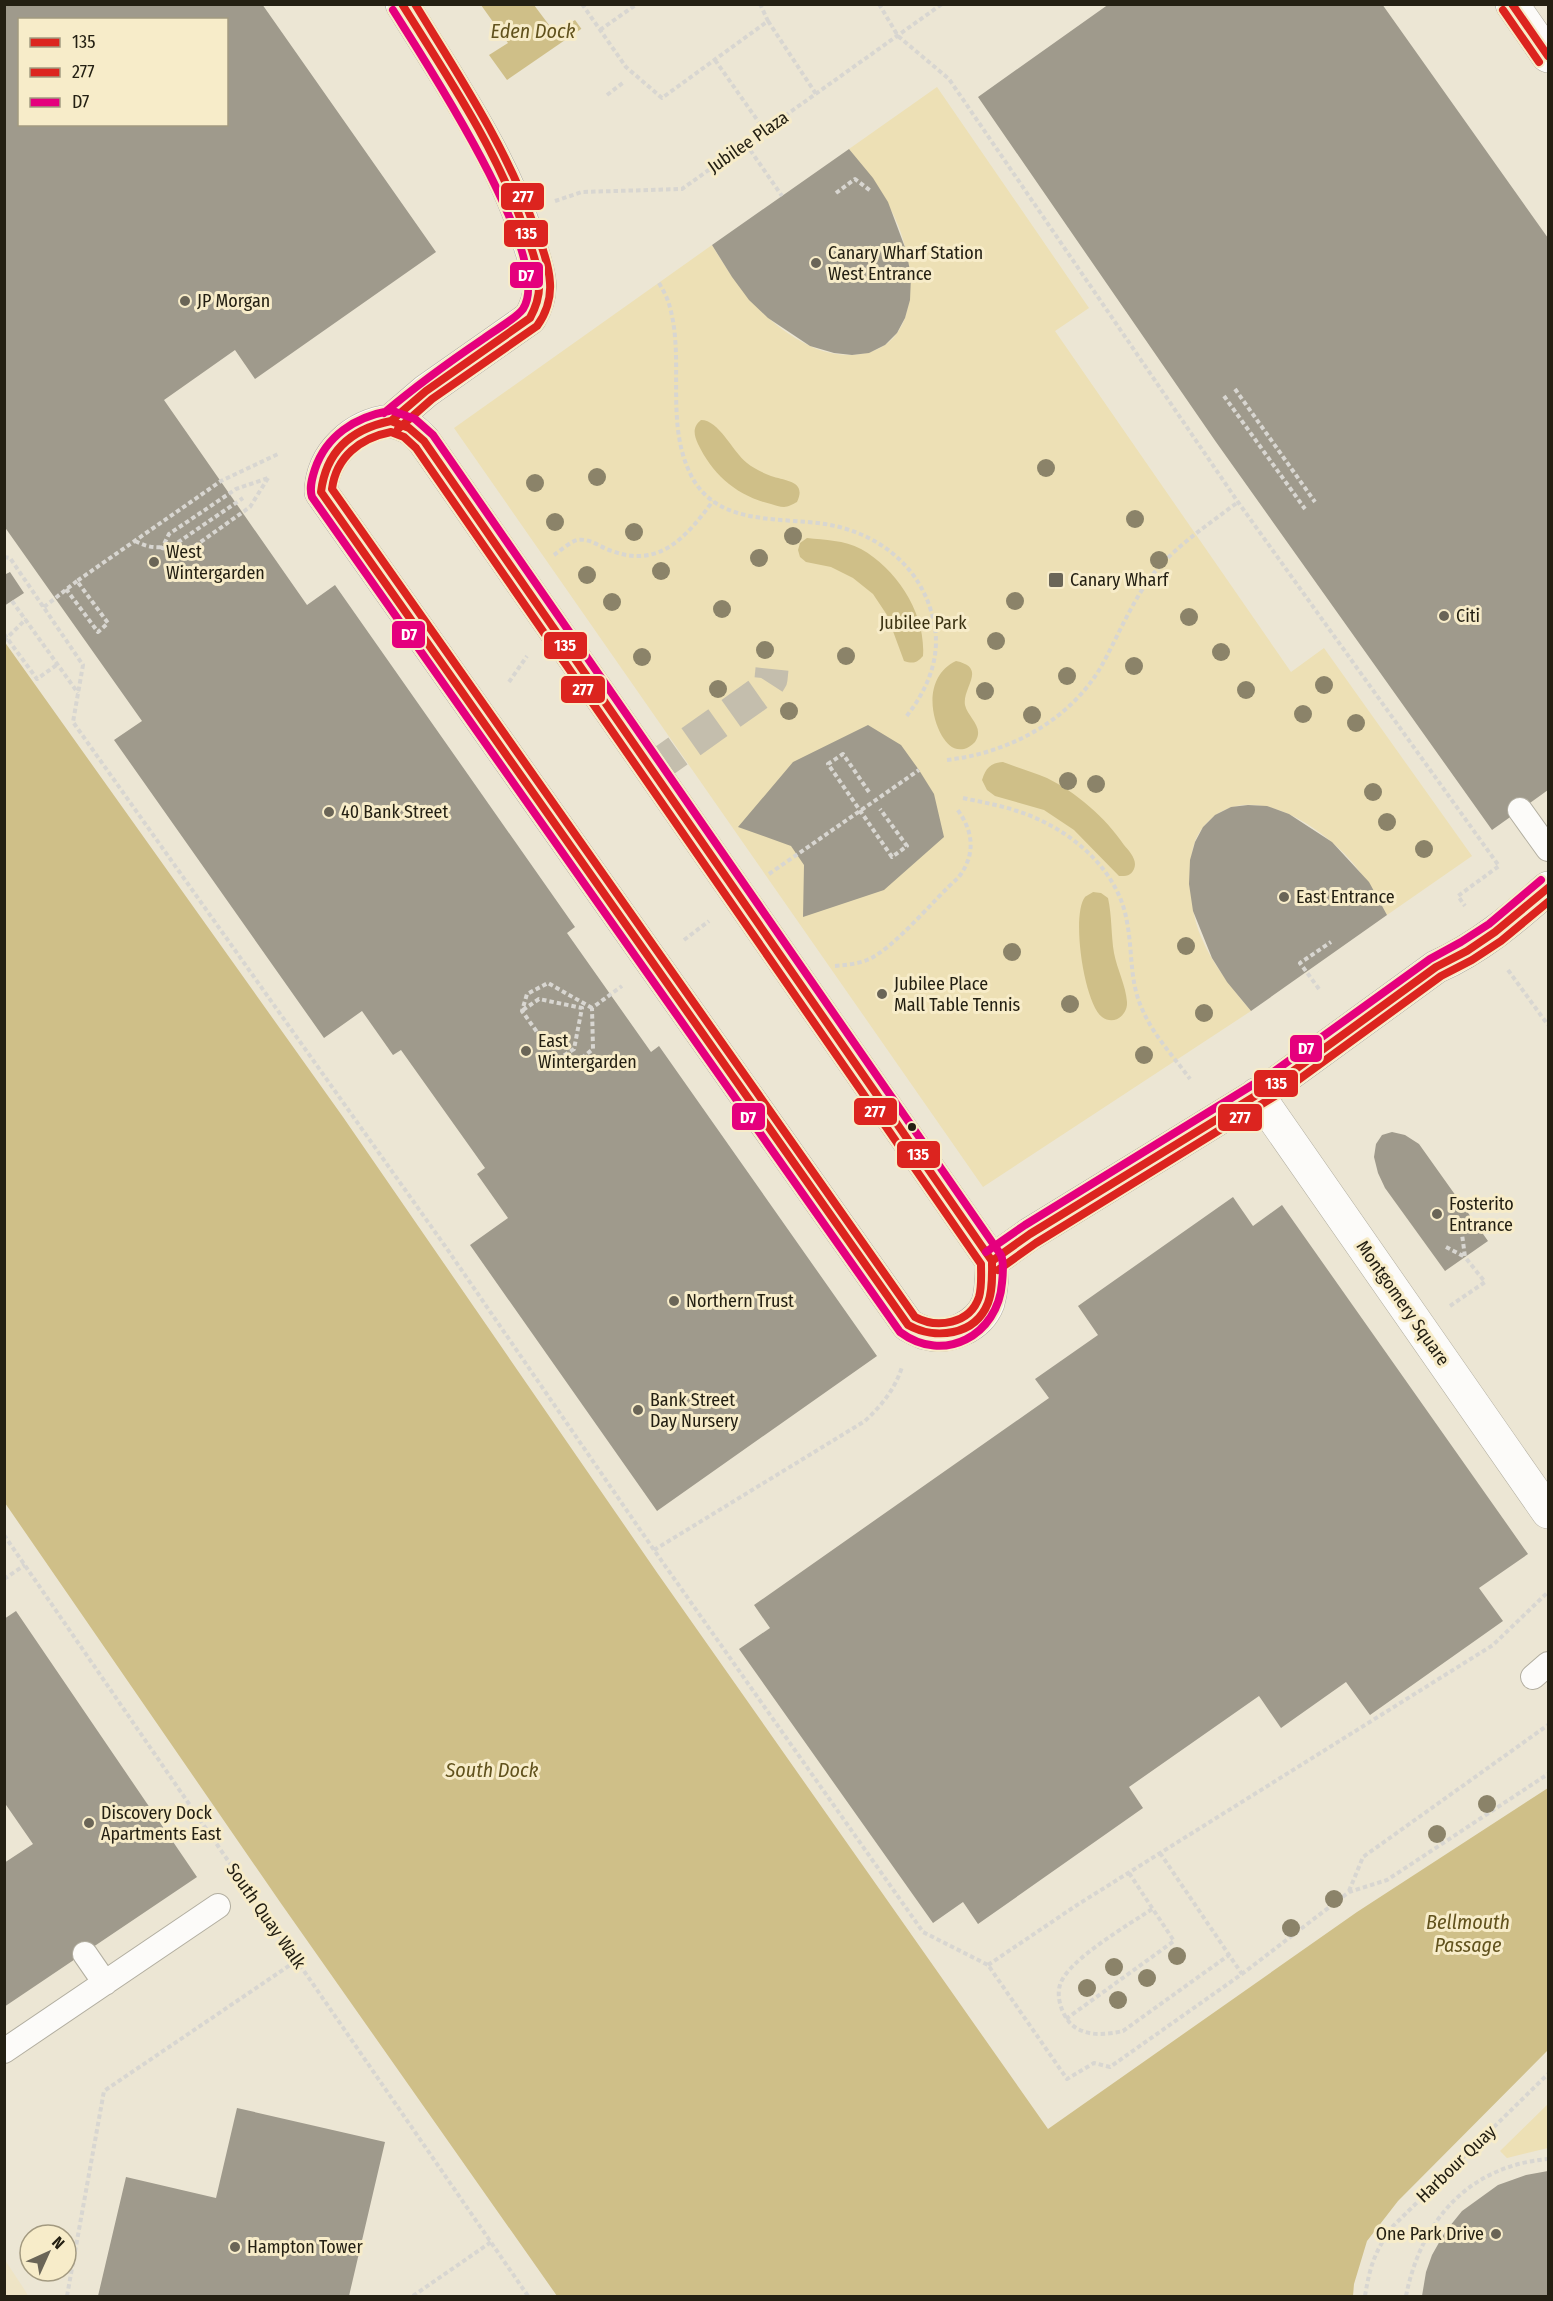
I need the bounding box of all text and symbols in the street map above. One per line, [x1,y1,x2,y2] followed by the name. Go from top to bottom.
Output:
[18,18,228,126] legend
[491,19,576,43] water label: Eden Dock
[72,31,95,53] text: 135
[72,61,94,83] text: 277
[72,91,89,113] text: D7
[703,106,793,178] street label: Jubilee Plaza
[500,182,545,211] line badge: 277
[511,187,534,206] text: 277
[503,219,549,248] line badge: 135
[515,224,537,243] text: 135
[828,242,983,285] place label: Canary Wharf Station West Entrance
[809,256,823,270] marker: Canary Wharf Station West Entrance
[509,261,544,289] line badge: D7
[518,266,534,285] text: D7
[197,290,270,312] place label: JP Morgan
[178,294,192,308] marker: JP Morgan
[166,541,265,584] place label: West Wintergarden
[147,555,161,569] marker: West Wintergarden
[1070,569,1170,591] place label: Canary Wharf
[1047,571,1065,589] marker: Canary Wharf
[1456,605,1480,627] place label: Citi
[1437,609,1451,623] marker: Citi
[879,612,967,634] park label: Jubilee Park
[391,620,426,649] line badge: D7
[401,625,417,644] text: D7
[543,631,588,660] line badge: 135
[554,636,576,655] text: 135
[560,675,606,704] line badge: 277
[571,680,594,699] text: 277
[341,801,448,823] place label: 40 Bank Street
[322,805,336,819] marker: 40 Bank Street
[1296,886,1395,908] place label: East Entrance
[1277,890,1291,904] marker: East Entrance
[894,973,1021,1016] place label: Jubilee Place Mall Table Tennis
[875,987,889,1001] marker: Jubilee Place Mall Table Tennis
[538,1030,637,1073] place label: East Wintergarden
[1289,1034,1323,1063] line badge: D7
[1298,1039,1314,1058] text: D7
[519,1044,533,1058] marker: East Wintergarden
[1253,1069,1299,1098] line badge: 135
[1265,1074,1287,1093] text: 135
[853,1097,898,1126] line badge: 277
[731,1102,766,1131] line badge: D7
[863,1102,886,1121] text: 277
[1217,1103,1263,1132] line badge: 277
[740,1108,756,1127] text: D7
[1228,1108,1251,1127] text: 277
[906,1121,918,1133] unlabelled marker
[896,1140,941,1169] line badge: 135
[907,1145,929,1164] text: 135
[1449,1193,1514,1236] place label: Fosterito Entrance
[1430,1207,1444,1221] marker: Fosterito Entrance
[1352,1236,1454,1370] street label: Montgomery Square
[686,1290,794,1312] place label: Northern Trust
[667,1294,681,1308] marker: Northern Trust
[650,1389,738,1432] place label: Bank Street Day Nursery
[631,1403,645,1417] marker: Bank Street Day Nursery
[445,1758,539,1782] water label: South Dock
[101,1802,221,1845] place label: Discovery Dock Apartments East
[82,1816,96,1830] marker: Discovery Dock Apartments East
[222,1859,311,1973] street label: South Quay Walk
[1426,1910,1510,1957] water label: Bellmouth Passage
[1412,2121,1500,2207] street label: Harbour Quay
[18,2223,78,2283] north arrow
[1376,2223,1484,2245] place label: One Park Drive
[1489,2227,1503,2241] marker: One Park Drive
[48,2233,68,2253] text: N
[247,2236,363,2258] place label: Hampton Tower
[228,2240,242,2254] marker: Hampton Tower

